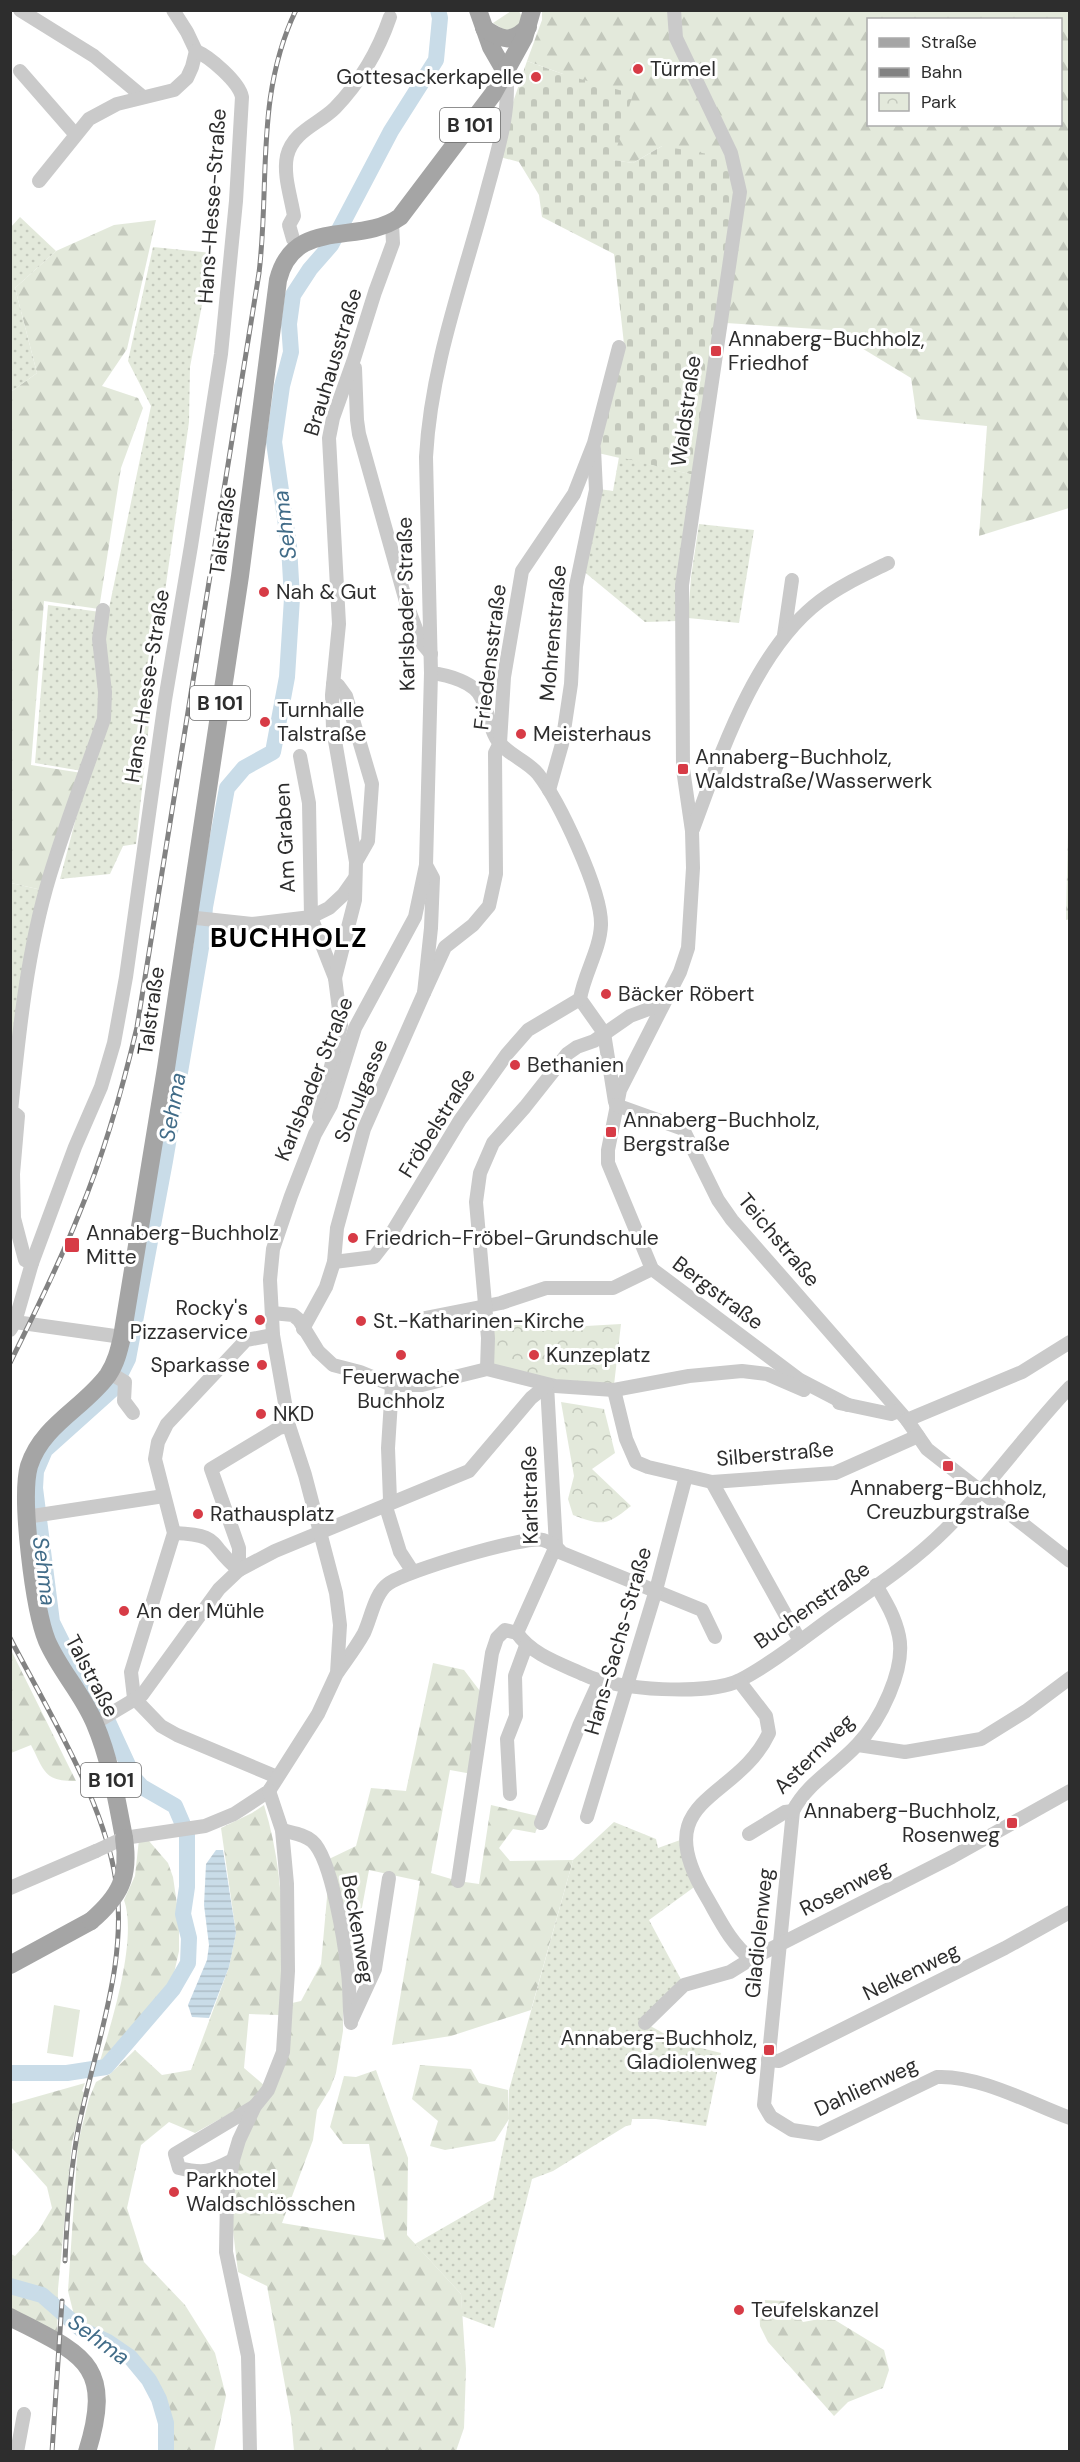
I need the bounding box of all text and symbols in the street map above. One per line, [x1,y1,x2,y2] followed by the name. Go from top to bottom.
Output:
[867,18,1062,126] legend
[921,30,977,54] text: Straße
[650,55,716,83] place label: Türmel
[921,60,962,84] text: Bahn
[631,62,645,76] marker: Türmel
[336,63,524,91] place label: Gottesackerkapelle
[529,70,543,84] marker: Gottesackerkapelle
[921,90,957,114] text: Park
[191,107,233,304] street label: Hans-Hesse-Straße
[440,108,500,142] road number: B 101
[297,285,369,439] street label: Brauhausstraße
[728,325,925,377] place label: Annaberg-Buchholz, Friedhof
[709,344,723,358] marker: Annaberg-Buchholz, Friedhof
[664,354,708,468] street label: Waldstraße
[203,485,243,577] street label: Talstraße
[266,489,303,561] water label: Sehma
[390,517,422,691] street label: Karlsbader Straße
[533,564,573,702] street label: Mohrenstraße
[276,578,377,606] place label: Nah & Gut
[467,582,513,732] street label: Friedensstraße
[257,585,271,599] marker: Nah & Gut
[118,587,176,785] street label: Hans-Hesse-Straße
[190,686,250,720] road number: B 101
[277,696,366,748] place label: Turnhalle Talstraße
[258,715,272,729] marker: Turnhalle Talstraße
[533,720,651,748] place label: Meisterhaus
[514,727,528,741] marker: Meisterhaus
[695,743,933,795] place label: Annaberg-Buchholz, Waldstraße/Wasserwerk
[676,762,690,776] marker: Annaberg-Buchholz, Waldstraße/Wasserwerk
[268,782,302,894] street label: Am Graben
[210,920,368,955] district label: BUCHHOLZ
[131,965,171,1057] street label: Talstraße
[618,980,755,1008] place label: Bäcker Röbert
[599,987,613,1001] marker: Bäcker Röbert
[268,993,360,1165] street label: Karlsbader Straße
[328,1035,394,1147] street label: Schulgasse
[527,1051,624,1079] place label: Bethanien
[508,1058,522,1072] marker: Bethanien
[392,1063,482,1183] street label: Fröbelstraße
[152,1070,193,1144] water label: Sehma
[623,1106,820,1158] place label: Annaberg-Buchholz, Bergstraße
[604,1125,618,1139] marker: Annaberg-Buchholz, Bergstraße
[732,1187,826,1293] street label: Teichstraße
[86,1219,279,1271] place label: Annaberg-Buchholz Mitte
[365,1224,659,1252] place label: Friedrich-Fröbel-Grundschule
[346,1231,360,1245] marker: Friedrich-Fröbel-Grundschule
[63,1236,81,1254] marker: Annaberg-Buchholz Mitte
[667,1250,769,1336] street label: Bergstraße
[130,1294,248,1346] place label: Rocky's Pizzaservice
[373,1307,585,1335] place label: St.-Katharinen-Kirche
[253,1313,267,1327] marker: Rocky's Pizzaservice
[354,1314,368,1328] marker: St.-Katharinen-Kirche
[546,1341,650,1369] place label: Kunzeplatz
[394,1348,408,1362] marker: Feuerwache Buchholz
[527,1348,541,1362] marker: Kunzeplatz
[151,1351,250,1379] place label: Sparkasse
[255,1358,269,1372] marker: Sparkasse
[342,1363,460,1415] place label: Feuerwache Buchholz
[273,1400,314,1428] place label: NKD
[254,1407,268,1421] marker: NKD
[715,1435,835,1473] street label: Silberstraße
[515,1445,545,1545] street label: Karlstraße
[941,1459,955,1473] marker: Annaberg-Buchholz, Creuzburgstraße
[850,1474,1046,1526] place label: Annaberg-Buchholz, Creuzburgstraße
[210,1500,334,1528] place label: Rathausplatz
[191,1507,205,1521] marker: Rathausplatz
[26,1535,63,1607] water label: Sehma
[578,1544,658,1738] street label: Hans-Sachs-Straße
[748,1555,876,1655] street label: Buchenstraße
[136,1597,264,1625] place label: An der Mühle
[117,1604,131,1618] marker: An der Mühle
[59,1630,125,1722] street label: Talstraße
[768,1708,860,1800] street label: Asternweg
[81,1763,141,1797] road number: B 101
[803,1797,1000,1849] place label: Annaberg-Buchholz, Rosenweg
[1005,1816,1019,1830] marker: Annaberg-Buchholz, Rosenweg
[795,1853,895,1923] street label: Rosenweg
[738,1866,780,1999] street label: Gladiolenweg
[335,1873,381,1986] street label: Beckenweg
[858,1936,964,2007] street label: Nelkenweg
[560,2024,757,2076] place label: Annaberg-Buchholz, Gladiolenweg
[762,2043,776,2057] marker: Annaberg-Buchholz, Gladiolenweg
[810,2051,922,2123] street label: Dahlienweg
[186,2166,356,2218] place label: Parkhotel Waldschlösschen
[167,2185,181,2199] marker: Parkhotel Waldschlösschen
[751,2296,879,2324] place label: Teufelskanzel
[732,2303,746,2317] marker: Teufelskanzel
[62,2307,135,2372] water label: Sehma

